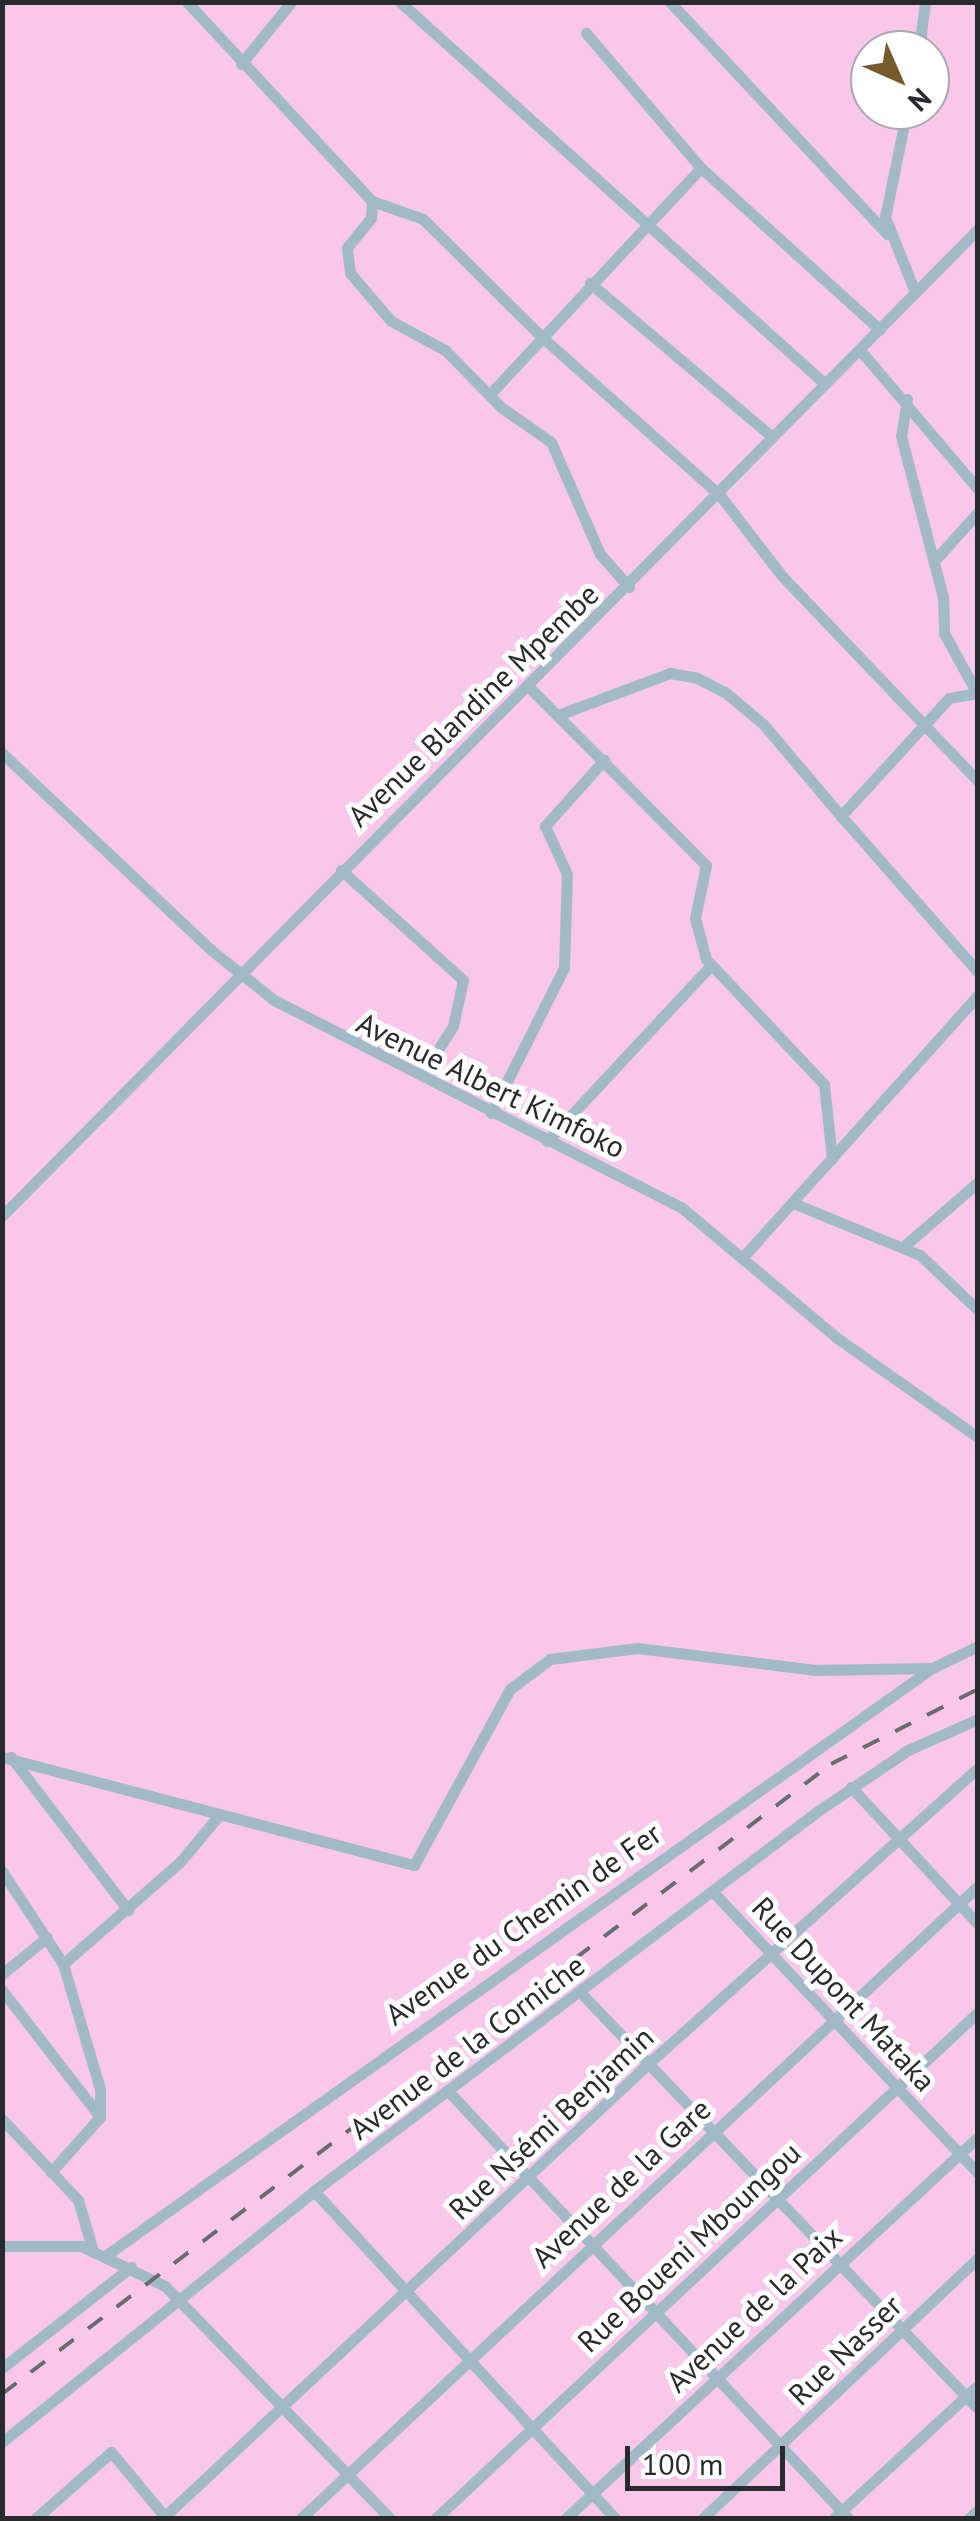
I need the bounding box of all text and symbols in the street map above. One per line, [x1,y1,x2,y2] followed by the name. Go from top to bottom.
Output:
[850,30,950,130] north arrow
[901,81,940,120] text: N
[340,576,606,834] street label: Avenue Blandine Mpembe
[351,1004,631,1166] street label: Avenue Albert Kimfoko
[378,1815,668,2033] street label: Avenue du Chemin de Fer
[745,1889,943,2099] street label: Rue Dupont Mataka
[342,1947,592,2147] street label: Avenue de la Corniche
[441,2019,661,2227] street label: Rue Nsémi Benjamin
[524,2091,718,2275] street label: Avenue de la Gare
[570,2134,808,2360] street label: Rue Boueni Mboungou
[659,2218,849,2400] street label: Avenue de la Paix
[781,2287,909,2413] street label: Rue Nasser
[630,2426,790,2488] scale bar
[642,2444,723,2483] text: 100 m

